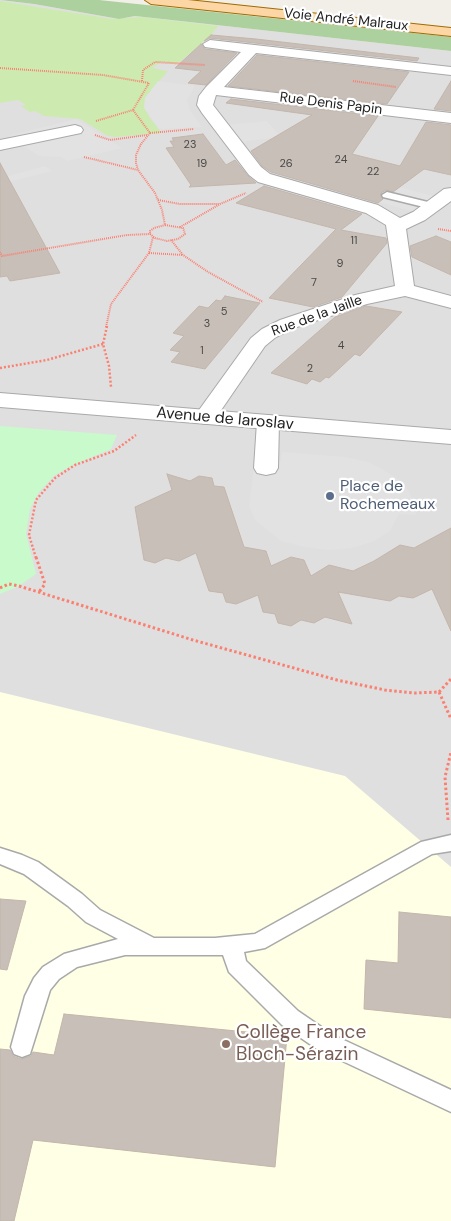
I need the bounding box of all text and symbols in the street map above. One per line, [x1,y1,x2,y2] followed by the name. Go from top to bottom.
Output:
[283,5,409,35] street label: Voie André Malraux
[279,89,383,119] street label: Rue Denis Papin
[184,138,196,152] house number: 23
[335,153,347,167] house number: 24
[197,157,207,171] house number: 19
[279,157,293,171] house number: 26
[367,165,379,179] house number: 22
[351,234,357,248] house number: 11
[337,257,343,271] house number: 9
[311,276,317,290] house number: 7
[269,292,365,340] street label: Rue de la Jaille
[221,305,227,319] house number: 5
[204,317,210,331] house number: 3
[338,339,344,353] house number: 4
[200,344,204,358] house number: 1
[307,362,313,376] house number: 2
[155,403,295,435] street label: Avenue de Iaroslav
[340,477,435,515] place label: Place de Rochemeaux
[324,490,336,502] marker: Place de Rochemeaux
[236,1022,366,1066] place label: Collège France Bloch-Sérazin
[220,1038,232,1050] marker: Collège France Bloch-Sérazin

